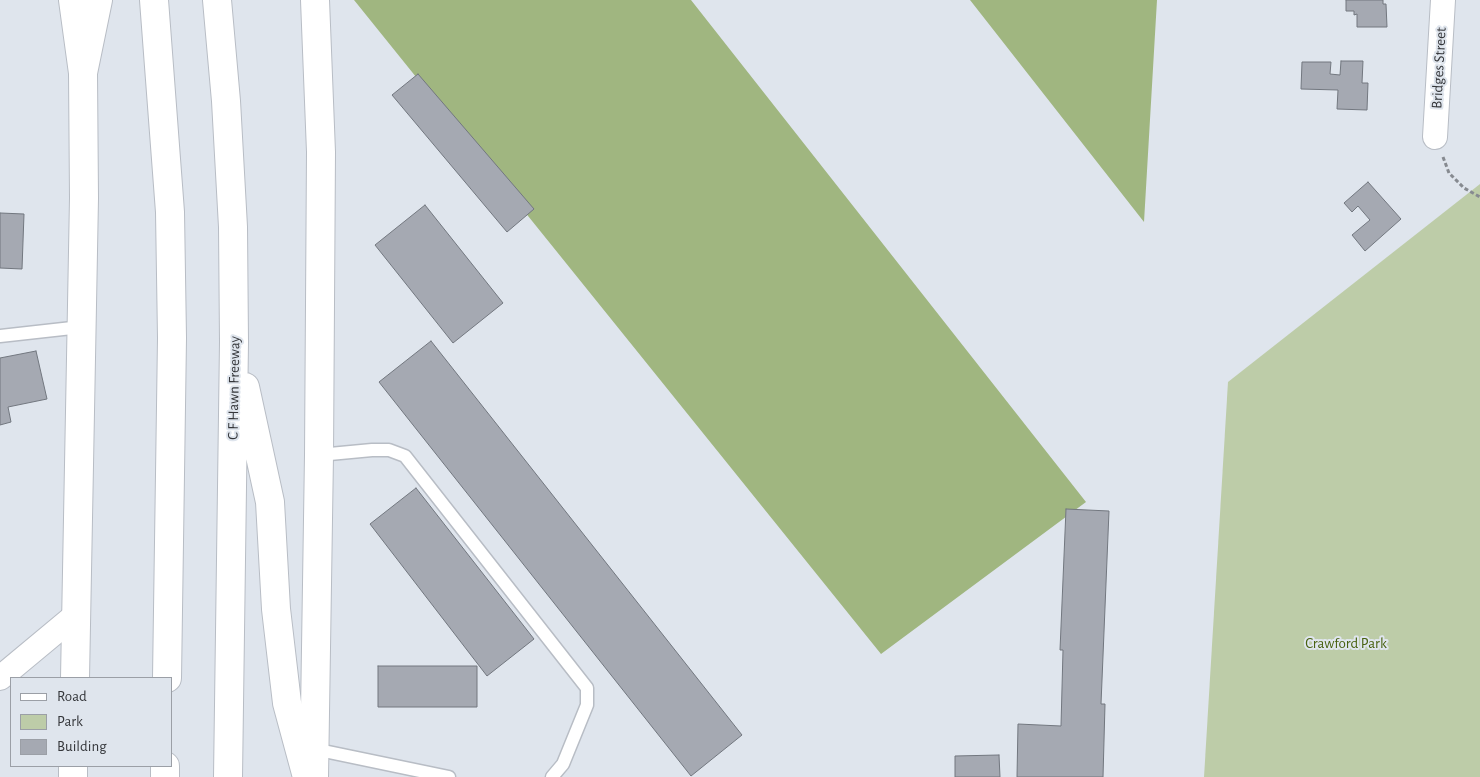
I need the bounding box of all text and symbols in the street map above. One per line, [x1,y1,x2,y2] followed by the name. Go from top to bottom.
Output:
[1428,27,1450,109] street label: Bridges Street
[224,336,244,440] street label: C F Hawn Freeway
[1305,634,1387,652] park label: Crawford Park
[10,677,172,767] legend
[57,689,87,704] text: Road
[57,714,83,729] text: Park
[57,739,107,754] text: Building

